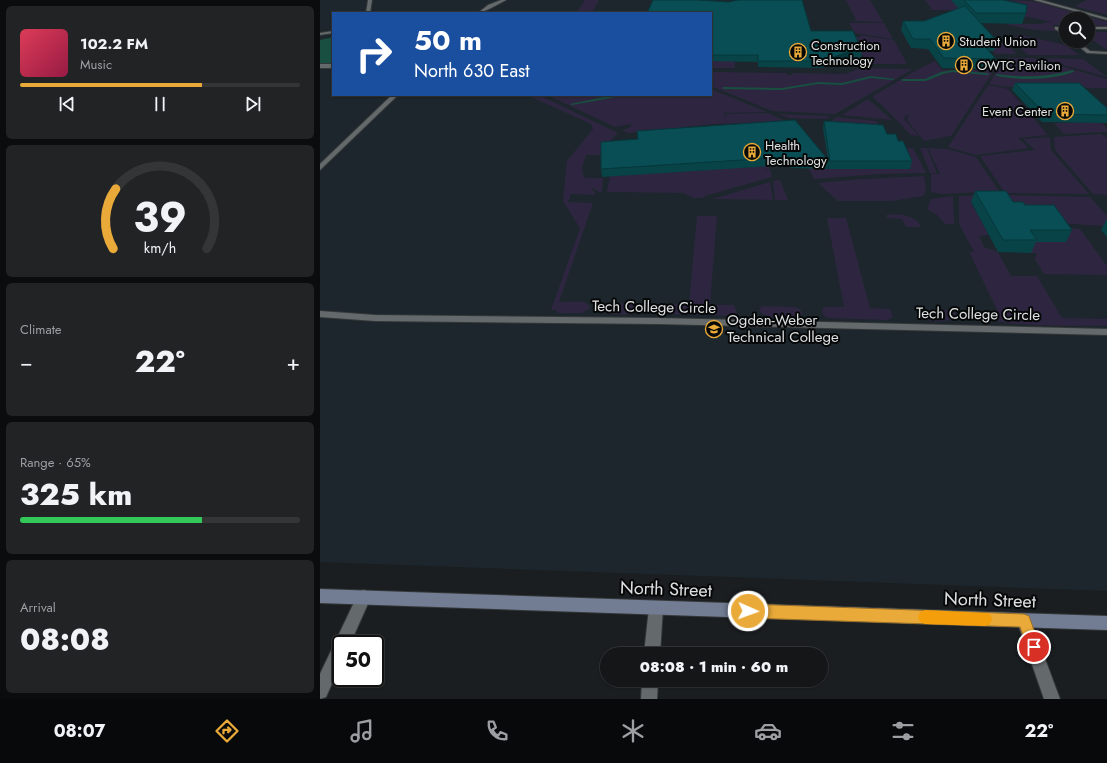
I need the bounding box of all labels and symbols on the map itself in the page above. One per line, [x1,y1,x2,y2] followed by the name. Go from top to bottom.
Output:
[936,31,956,51] building icon: Student Union
[959,32,1036,51] place label: Student Union
[811,36,880,70] place label: Construction Technology
[788,42,808,62] building icon: Construction Technology
[954,55,974,75] building icon: OWTC Pavilion
[977,56,1061,75] place label: OWTC Pavilion
[1055,101,1075,121] building icon: Event Center
[982,102,1053,121] place label: Event Center
[765,136,827,170] place label: Health Technology
[742,142,762,162] building icon: Health Technology
[592,295,716,319] street label: Tech College Circle
[916,302,1040,326] street label: Tech College Circle
[727,309,839,348] place label: Ogden-Weber Technical College
[704,319,724,339] school or university icon: Ogden-Weber Technical College
[620,574,713,604] street label: North Street
[944,585,1037,615] street label: North Street
[727,590,769,632] position arrow
[1017,630,1051,664] pin
[332,635,384,687] speed limit sign: 50

